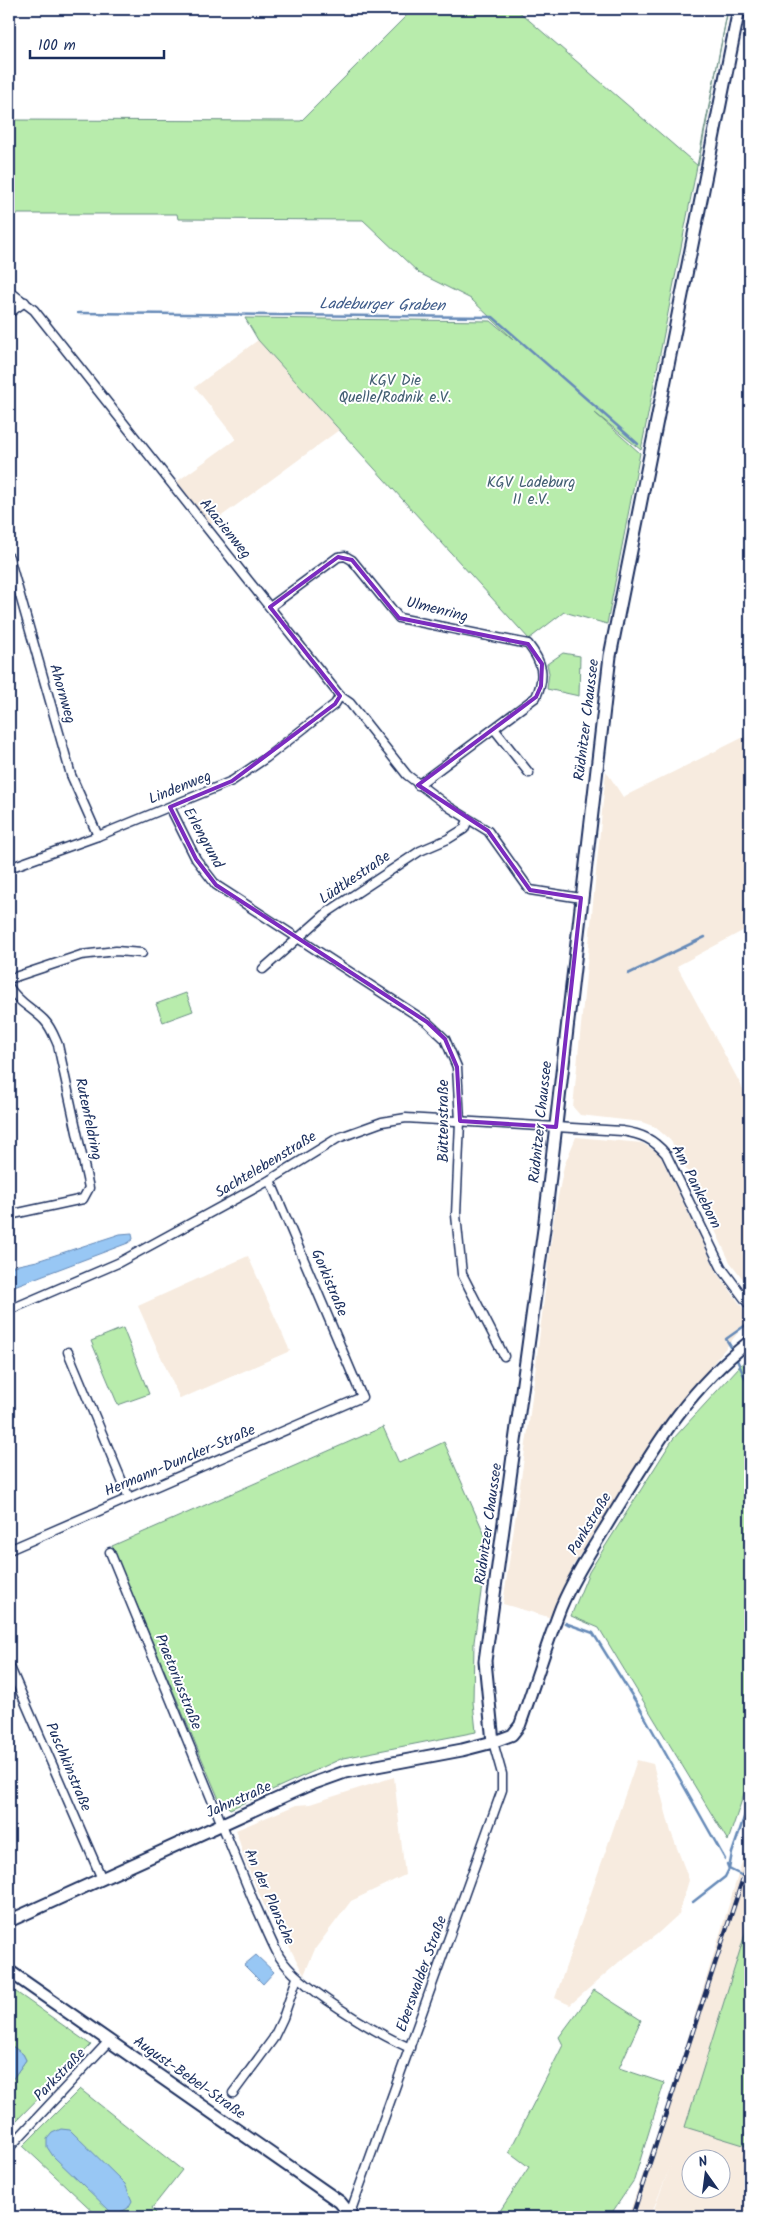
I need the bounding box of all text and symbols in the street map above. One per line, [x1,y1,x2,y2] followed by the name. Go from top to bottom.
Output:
[30,28,164,60] scale bar
[38,34,76,58] text: 100 m
[319,291,447,319] water label: Ladeburger Graben
[339,369,451,410] park label: KGV Die Quelle/Rodnik e.V.
[487,471,575,512] park label: KGV Ladeburg II e.V.
[193,493,257,565] street label: Akazienweg
[404,591,470,629] street label: Ulmenring
[568,657,606,782] street label: Rüdnitzer Chaussee
[42,661,82,727] street label: Ahornweg
[145,765,215,811] street label: Lindenweg
[176,803,230,874] street label: Erlengrund
[314,845,396,911] street label: Lüdtkestraße
[523,1059,559,1184] street label: Rüdnitzer Chaussee
[68,1076,108,1162] street label: Rutenfeldring
[432,1079,456,1162] street label: Büttenstraße
[211,1125,322,1205] street label: Sachtelebenstraße
[664,1141,728,1233] street label: Am Pankeborn
[304,1246,354,1321] street label: Gorkistraße
[101,1418,260,1504] street label: Hermann-Duncker-Straße
[469,1461,509,1586] street label: Rüdnitzer Chaussee
[562,1488,618,1560] street label: Pankstraße
[148,1631,208,1734] street label: Praetoriusstraße
[38,1719,98,1816] street label: Puschkinstraße
[202,1775,276,1825] street label: Jahnstraße
[237,1845,301,1949] street label: An der Plansche
[390,1912,454,2035] street label: Eberswalder Straße
[128,2030,250,2126] street label: August-Bebel-Straße
[28,2042,92,2107] street label: Parkstraße
[682,2148,732,2198] north arrow
[696,2151,710,2174] text: N

